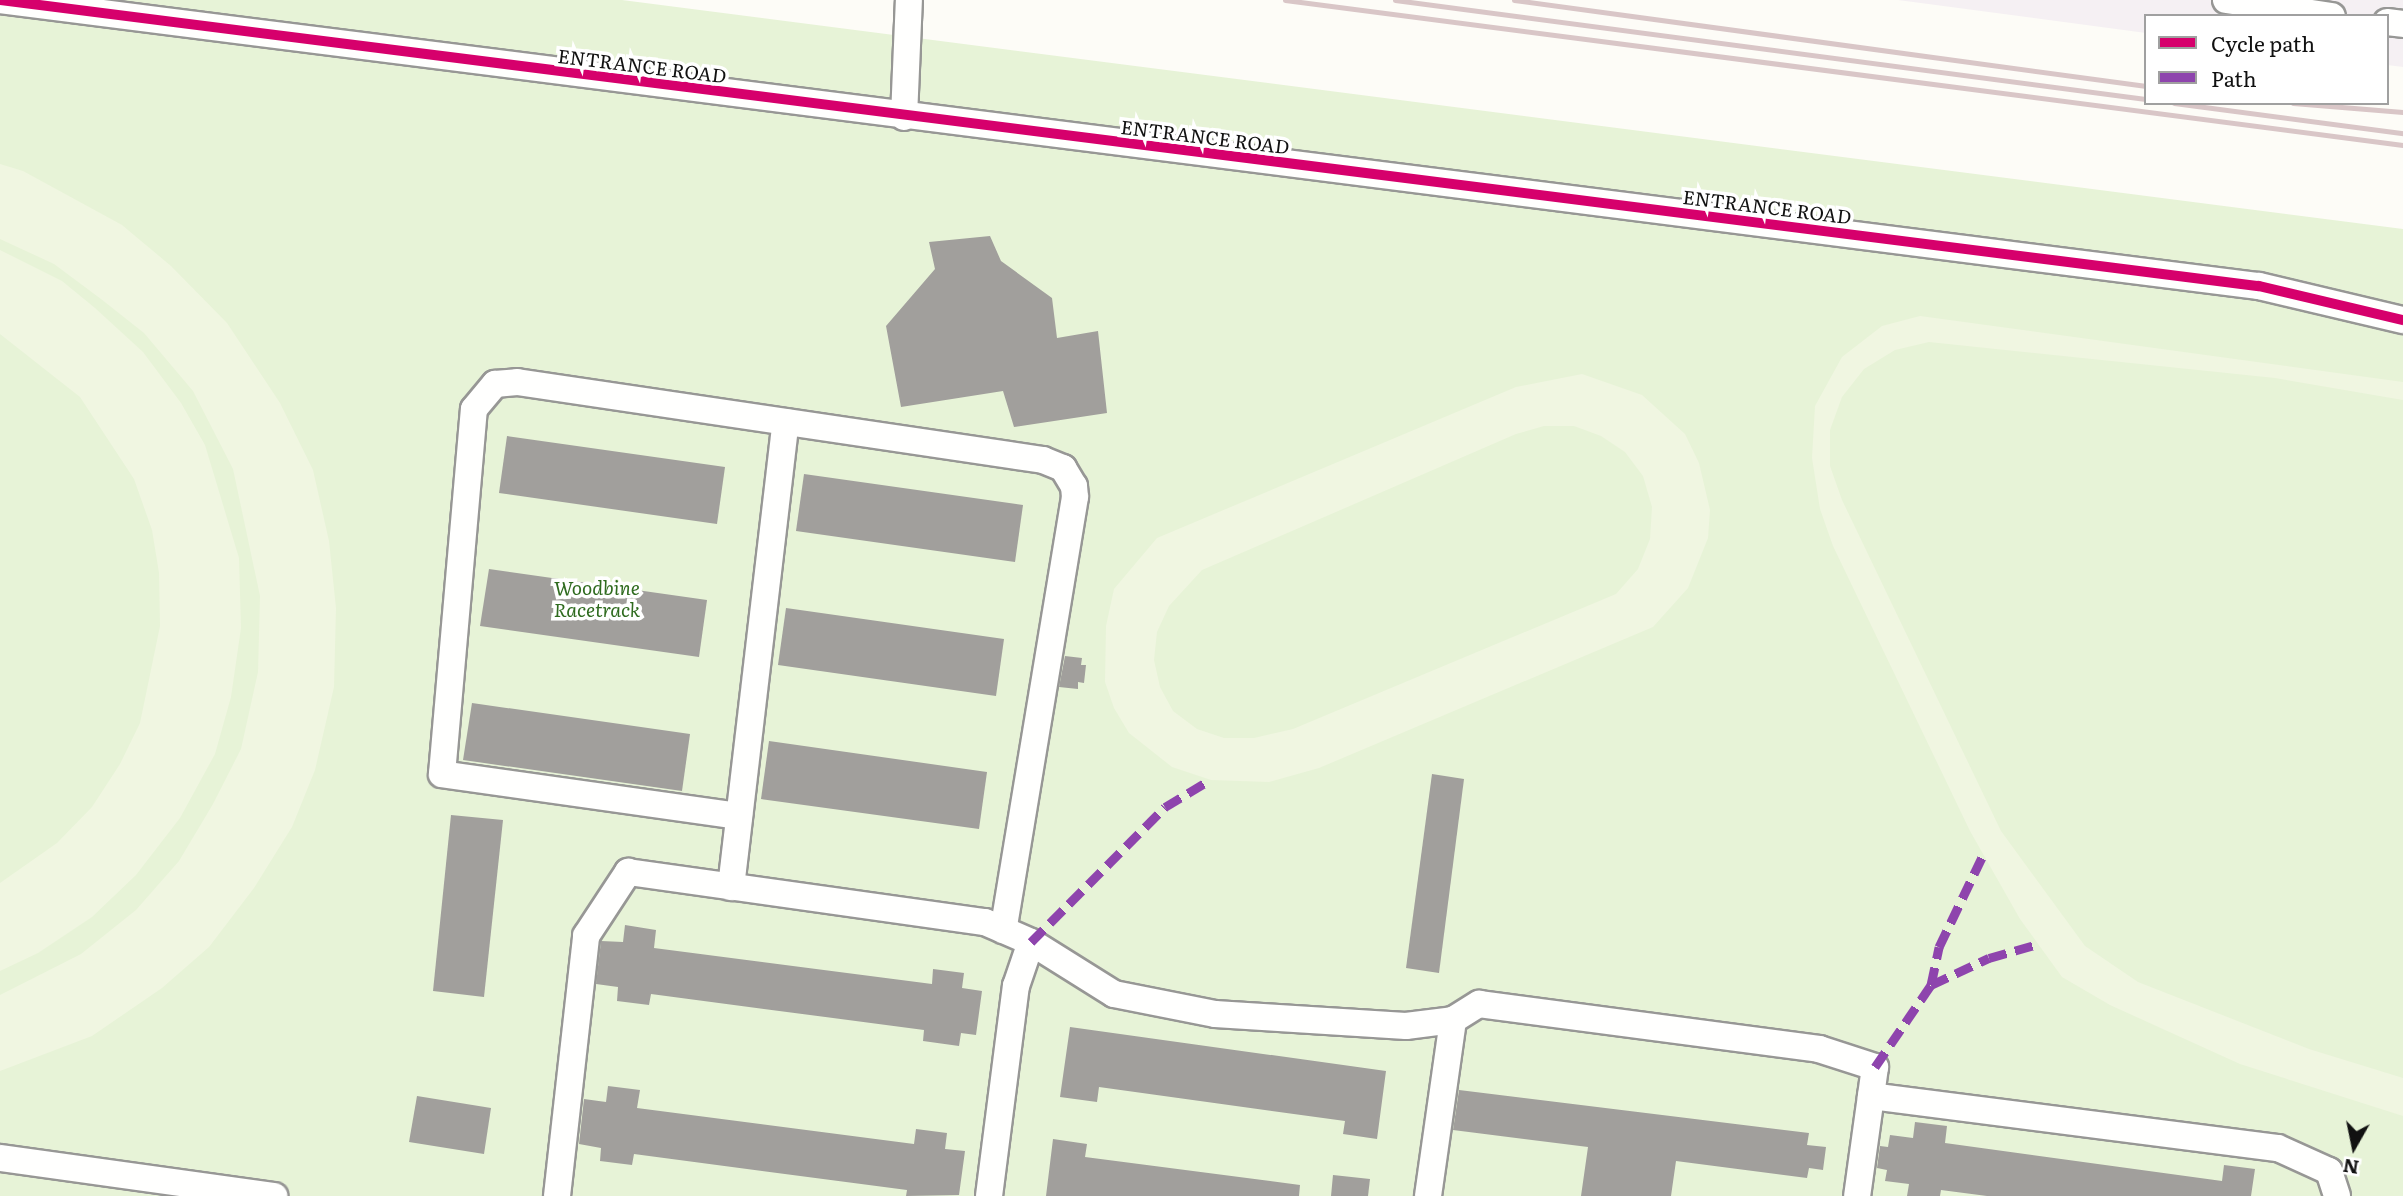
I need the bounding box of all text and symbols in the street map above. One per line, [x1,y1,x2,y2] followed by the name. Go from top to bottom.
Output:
[2144,14,2389,105] legend
[2211,27,2315,58] text: Cycle path
[556,44,728,88] street label: ENTRANCE ROAD
[2211,62,2257,93] text: Path
[1119,115,1291,159] street label: ENTRANCE ROAD
[1681,185,1853,229] street label: ENTRANCE ROAD
[554,577,640,621] park label: Woodbine Racetrack
[2319,1112,2389,1182] north arrow
[2341,1153,2361,1183] text: N

